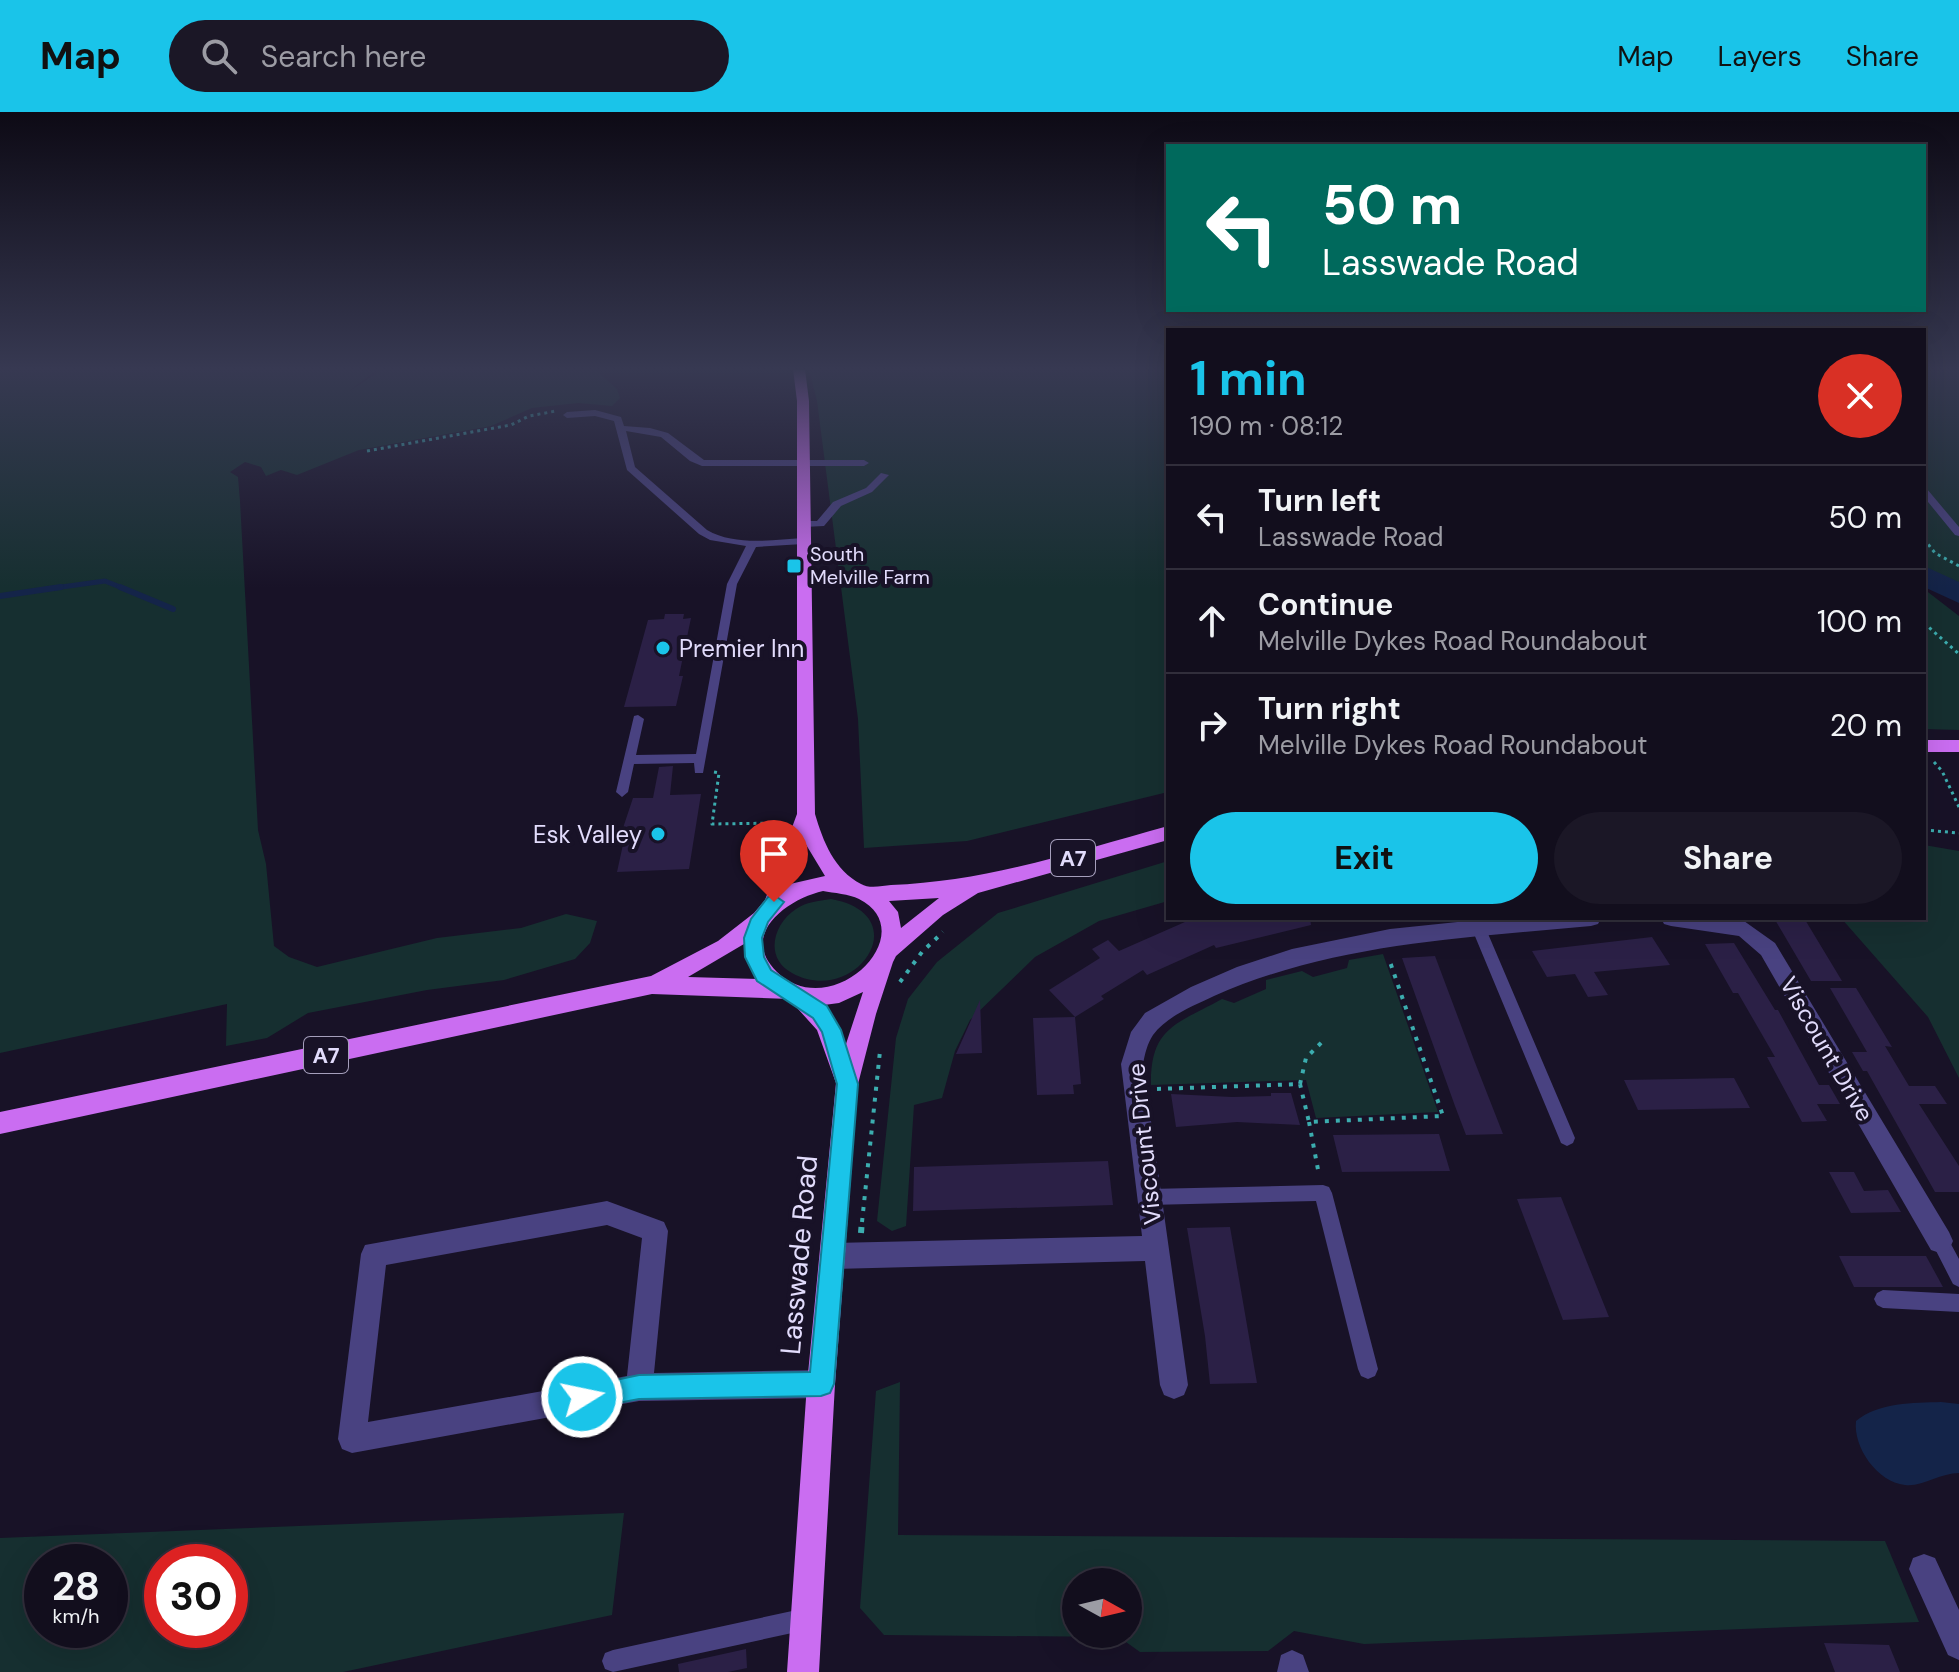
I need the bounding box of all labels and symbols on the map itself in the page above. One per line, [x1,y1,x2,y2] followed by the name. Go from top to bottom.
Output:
[810,541,930,590] place label: South Melville Farm
[785,557,803,575] marker: South Melville Farm
[679,633,804,664] place label: Premier Inn
[654,639,672,657] marker: Premier Inn
[533,819,642,850] place label: Esk Valley
[740,820,808,902] pin
[649,825,667,843] marker: Esk Valley
[1051,840,1095,876] road number: A7
[1773,971,1881,1127] street label: Viscount Drive
[304,1037,348,1073] road number: A7
[1120,1062,1168,1226] street label: Viscount Drive
[772,1154,826,1356] street label: Lasswade Road
[540,1355,624,1439] position arrow
[144,1544,248,1648] speed limit sign: 30
[1062,1568,1142,1648] north arrow

